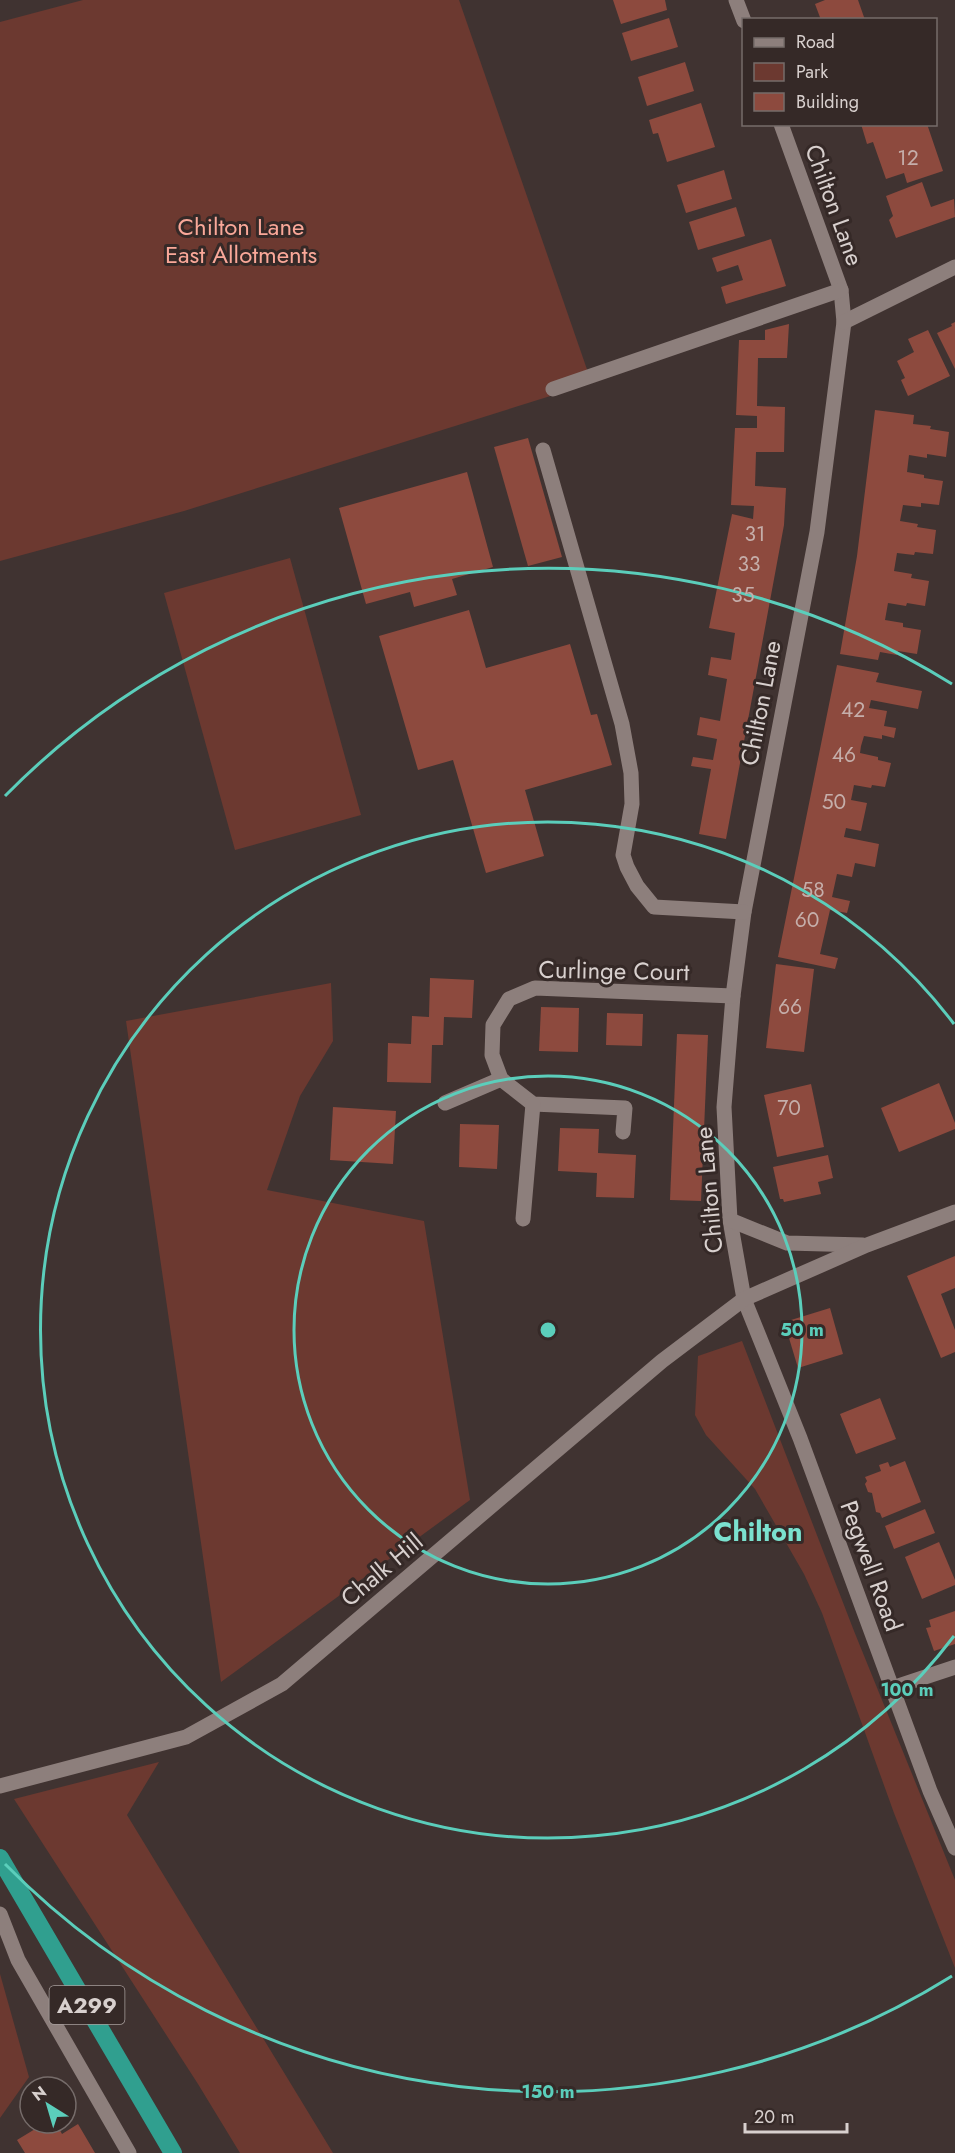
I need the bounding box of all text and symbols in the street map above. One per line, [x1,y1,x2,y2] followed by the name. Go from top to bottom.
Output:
[742,18,937,126] legend
[796,29,835,55] text: Road
[796,59,828,85] text: Park
[796,89,859,115] text: Building
[796,139,873,270] street label: Chilton Lane
[897,143,919,173] house number: 12
[165,209,317,272] park label: Chilton Lane East Allotments
[745,519,765,549] house number: 31
[738,549,760,579] house number: 33
[731,580,755,610] house number: 35
[731,637,790,768] street label: Chilton Lane
[841,695,865,725] house number: 42
[832,740,856,770] house number: 46
[822,787,846,817] house number: 50
[801,875,825,905] house number: 58
[795,905,819,935] house number: 60
[538,952,690,989] street label: Curlinge Court
[778,992,802,1022] house number: 66
[777,1093,801,1123] house number: 70
[686,1125,731,1255] street label: Chilton Lane
[780,1317,824,1343] text: 50 m
[538,1320,558,1340] centre of rings
[832,1496,911,1636] street label: Pegwell Road
[713,1512,803,1551] district label: Chilton
[333,1525,431,1615] street label: Chalk Hill
[880,1677,934,1703] text: 100 m
[50,1986,124,2024] road number: A299
[18,2075,78,2135] north arrow
[522,2079,574,2105] text: 150 m
[27,2080,51,2106] text: N
[745,2096,847,2134] scale bar
[754,2104,794,2130] text: 20 m

